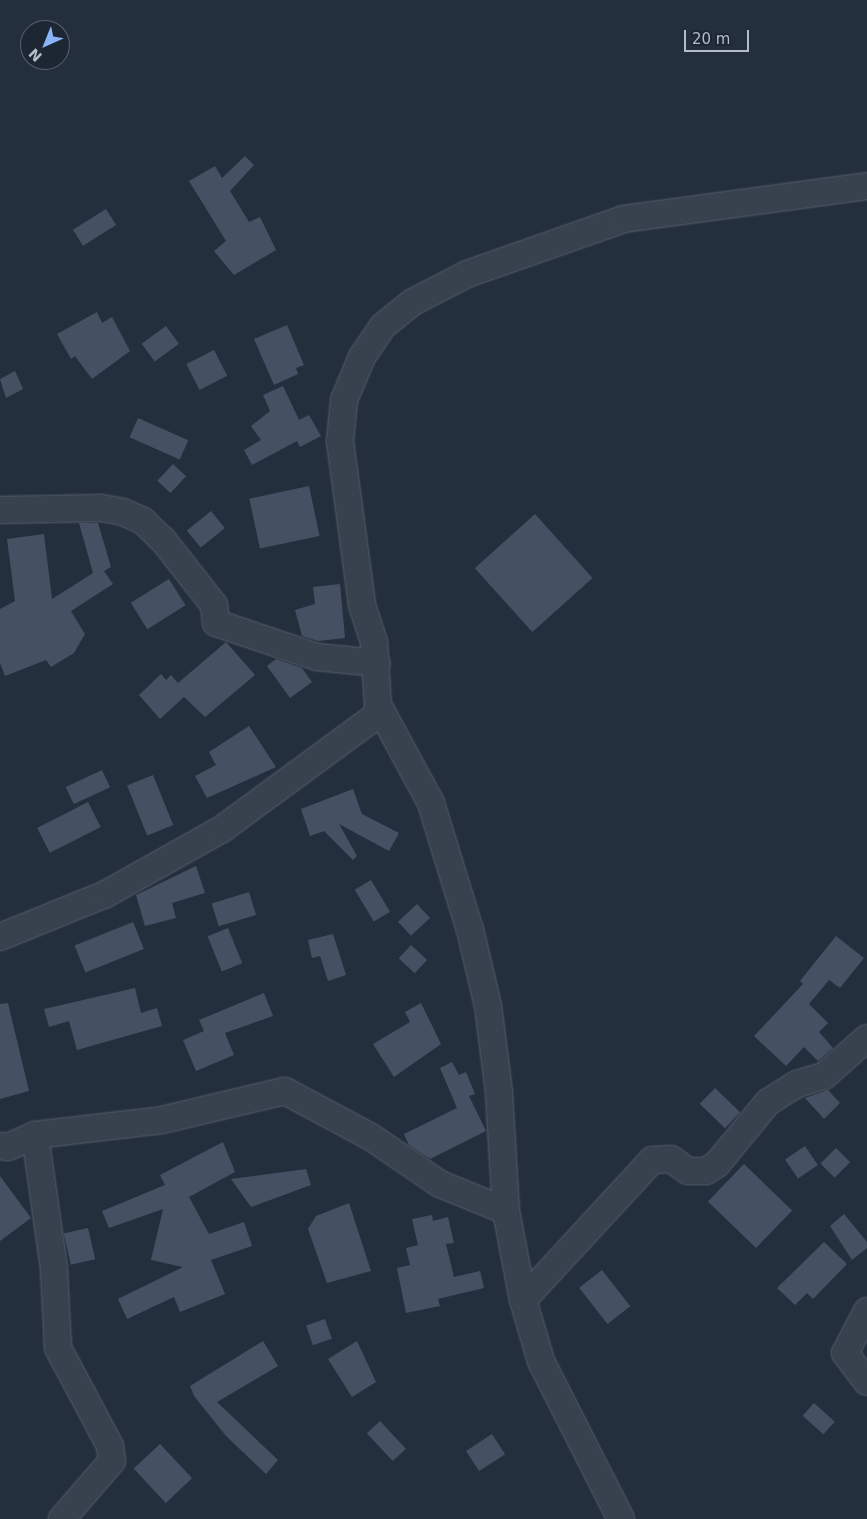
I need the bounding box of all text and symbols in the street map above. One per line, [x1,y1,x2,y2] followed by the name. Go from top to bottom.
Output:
[20,20,70,70] north arrow
[687,20,752,52] scale bar
[692,30,730,48] text: 20 m
[26,45,45,65] text: N

